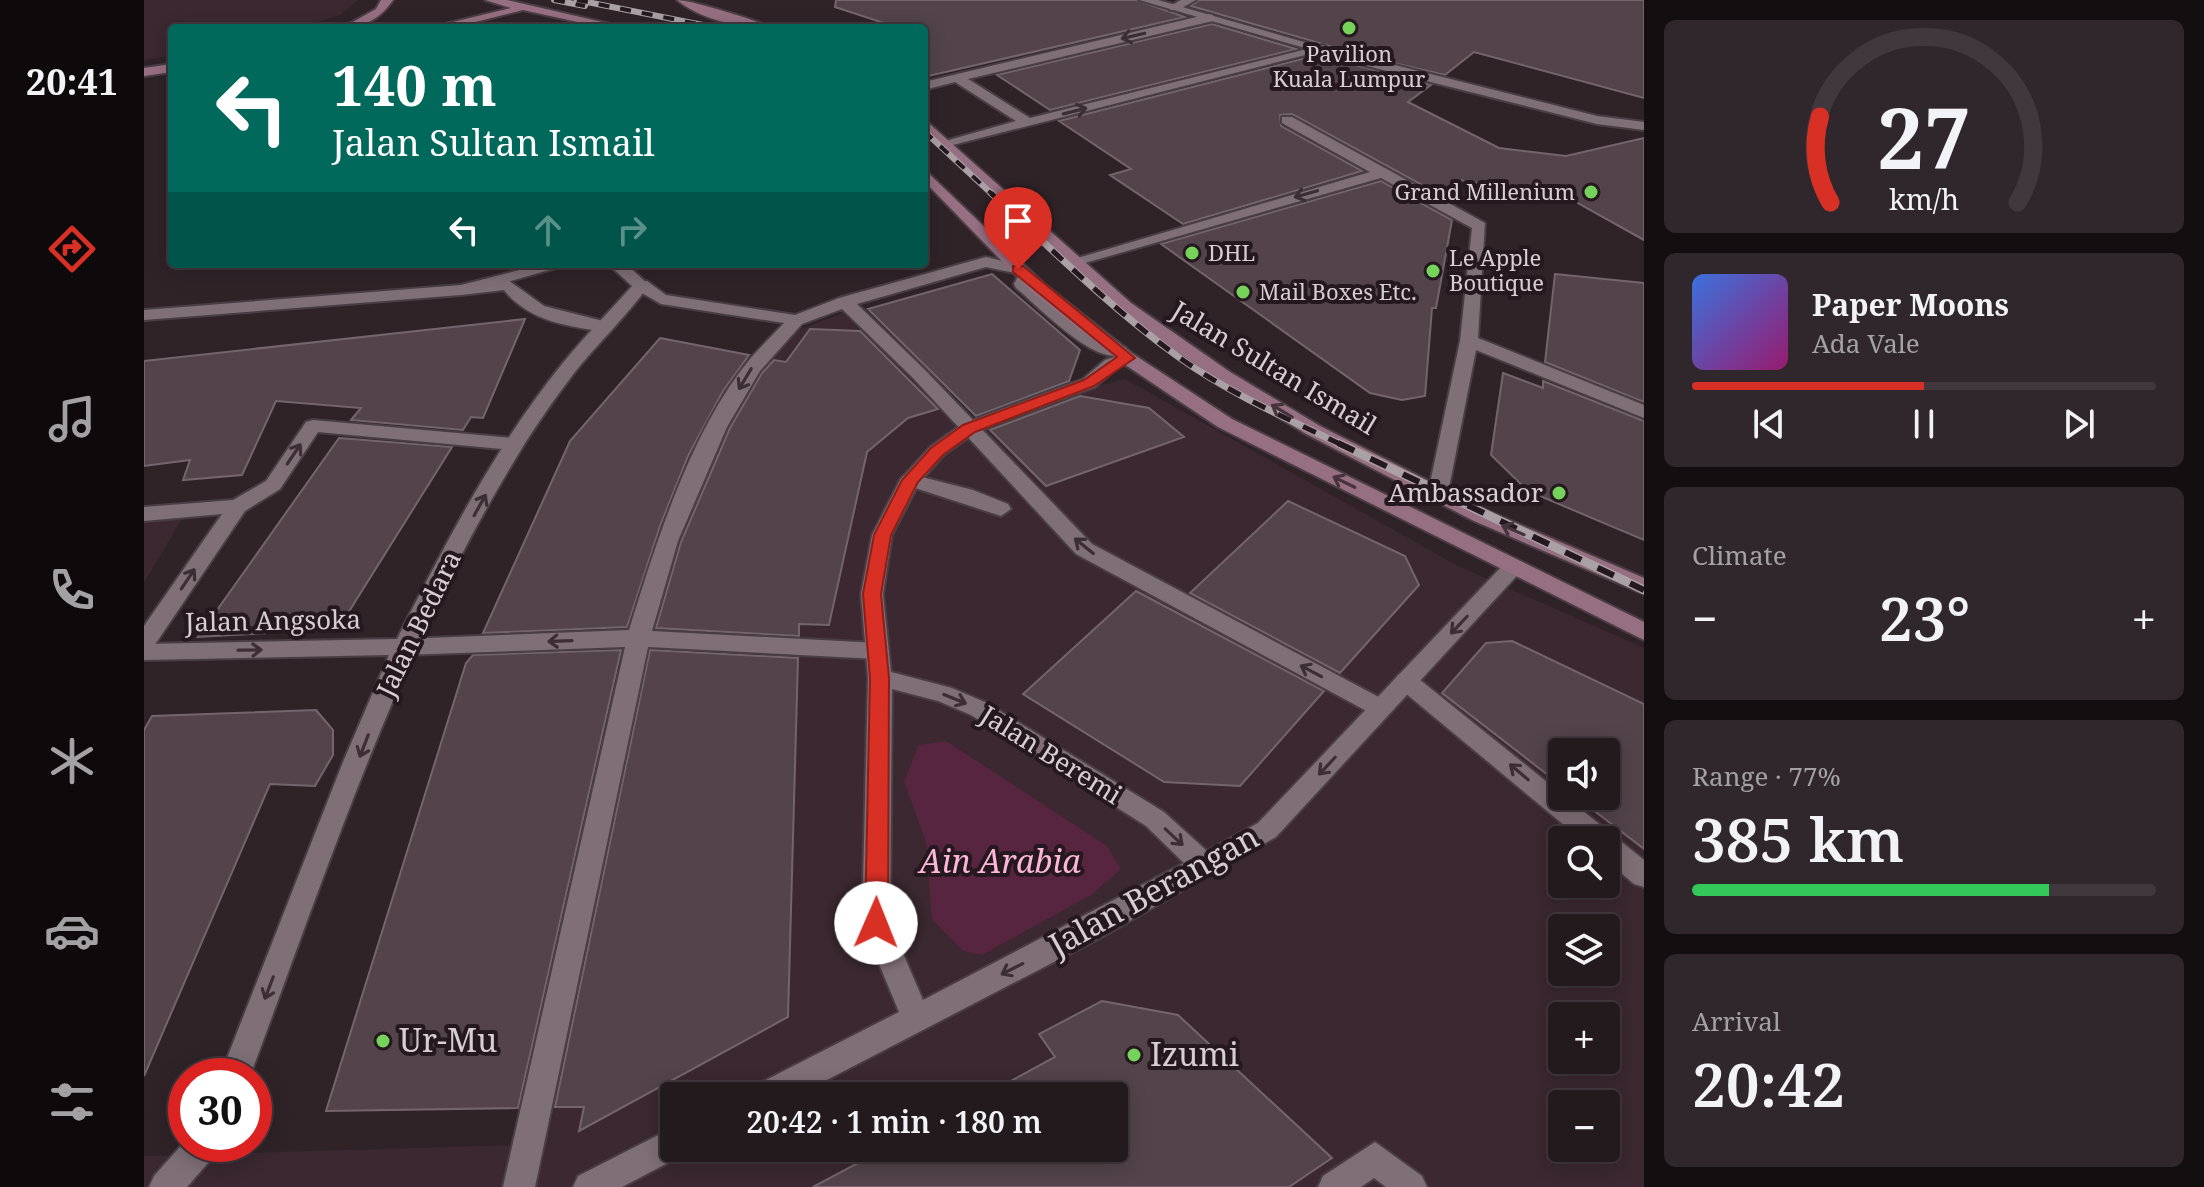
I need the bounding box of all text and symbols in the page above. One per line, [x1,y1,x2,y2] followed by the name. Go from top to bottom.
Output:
[1340,19,1358,37] marker: Pavilion Kuala Lumpur
[1120,29,1146,44] one-way arrow
[1273,38,1426,93] place label: Pavilion Kuala Lumpur
[332,46,497,122] text: 140 m
[200,56,304,160] icon: left
[26,57,118,106] text: 20:41
[1877,79,1971,192] text: 27
[1062,103,1088,118] one-way arrow
[332,118,655,167] text: Jalan Sultan Ismail
[1394,176,1575,206] place label: Grand Millenium
[1889,179,1959,218] text: km/h
[1582,183,1600,201] marker: Grand Millenium
[984,187,1052,269] pin
[1293,187,1319,202] one-way arrow
[996,199,1040,243] icon: arrive
[442,208,486,252] icon: left
[526,208,570,252] icon: ahead
[610,208,654,252] icon: right
[44,221,100,277] icon: directions
[1208,237,1255,267] place label: DHL
[1449,242,1544,297] place label: Le Apple Boutique
[1183,244,1201,262] marker: DHL
[1424,262,1442,280] marker: Le Apple Boutique
[1259,276,1417,306] place label: Mail Boxes Etc.
[1234,283,1252,301] marker: Mail Boxes Etc.
[1812,284,2009,325] text: Paper Moons
[1165,291,1384,443] street label: Jalan Sultan Ismail
[1812,325,1920,361] text: Ada Vale
[737,367,753,390] one-way arrow
[44,391,100,447] icon: music
[1747,402,1791,446] icon: previous
[1902,402,1946,446] icon: pause
[2057,402,2101,446] icon: next
[1271,403,1294,419] one-way arrow
[286,443,302,465] one-way arrow
[1332,474,1356,489] one-way arrow
[1388,474,1543,510] place label: Ambassador
[1550,484,1568,502] marker: Ambassador
[473,493,488,517] one-way arrow
[1501,521,1526,536] one-way arrow
[1074,537,1095,555] one-way arrow
[1692,537,1787,573] text: Climate
[367,545,469,703] street label: Jalan Bedara
[44,562,100,618] icon: phone
[180,568,196,591] one-way arrow
[1879,577,1970,659] text: 23°
[1692,588,1717,648] text: −
[2131,588,2156,648] text: +
[184,600,361,640] street label: Jalan Angsoka
[1451,614,1469,634] one-way arrow
[547,633,574,648] one-way arrow
[236,642,263,658] one-way arrow
[1300,663,1324,679] one-way arrow
[942,692,967,707] one-way arrow
[973,696,1129,812] street label: Jalan Beremi
[44,733,100,789] icon: climate
[356,733,370,758] one-way arrow
[1548,738,1620,1162] map controls
[1548,738,1620,810] button: sound
[1319,755,1337,775] one-way arrow
[1692,758,1841,794] text: Range · 77%
[1508,764,1529,782] one-way arrow
[1692,798,1904,880] text: 385 km
[1040,814,1266,966] street label: Jalan Berangan
[1548,826,1620,898] button: search
[1164,827,1184,846] one-way arrow
[917,839,1081,882] park label: Ain Arabia
[834,881,918,965] position arrow
[44,903,100,959] icon: car
[1548,914,1620,986] button: layers
[1001,962,1025,977] one-way arrow
[261,975,275,1000] one-way arrow
[1548,1002,1620,1074] button: +
[1692,1003,1781,1039] text: Arrival
[399,1018,497,1061] place label: Ur-Mu
[374,1032,392,1050] marker: Ur-Mu
[1150,1032,1239,1075] place label: Izumi
[1692,1043,1845,1125] text: 20:42
[1125,1046,1143,1064] marker: Izumi
[168,1058,272,1162] speed limit sign: 30
[44,1074,100,1130] icon: filters
[1548,1090,1620,1162] button: −
[746,1101,1042,1142] text: 20:42 · 1 min · 180 m

